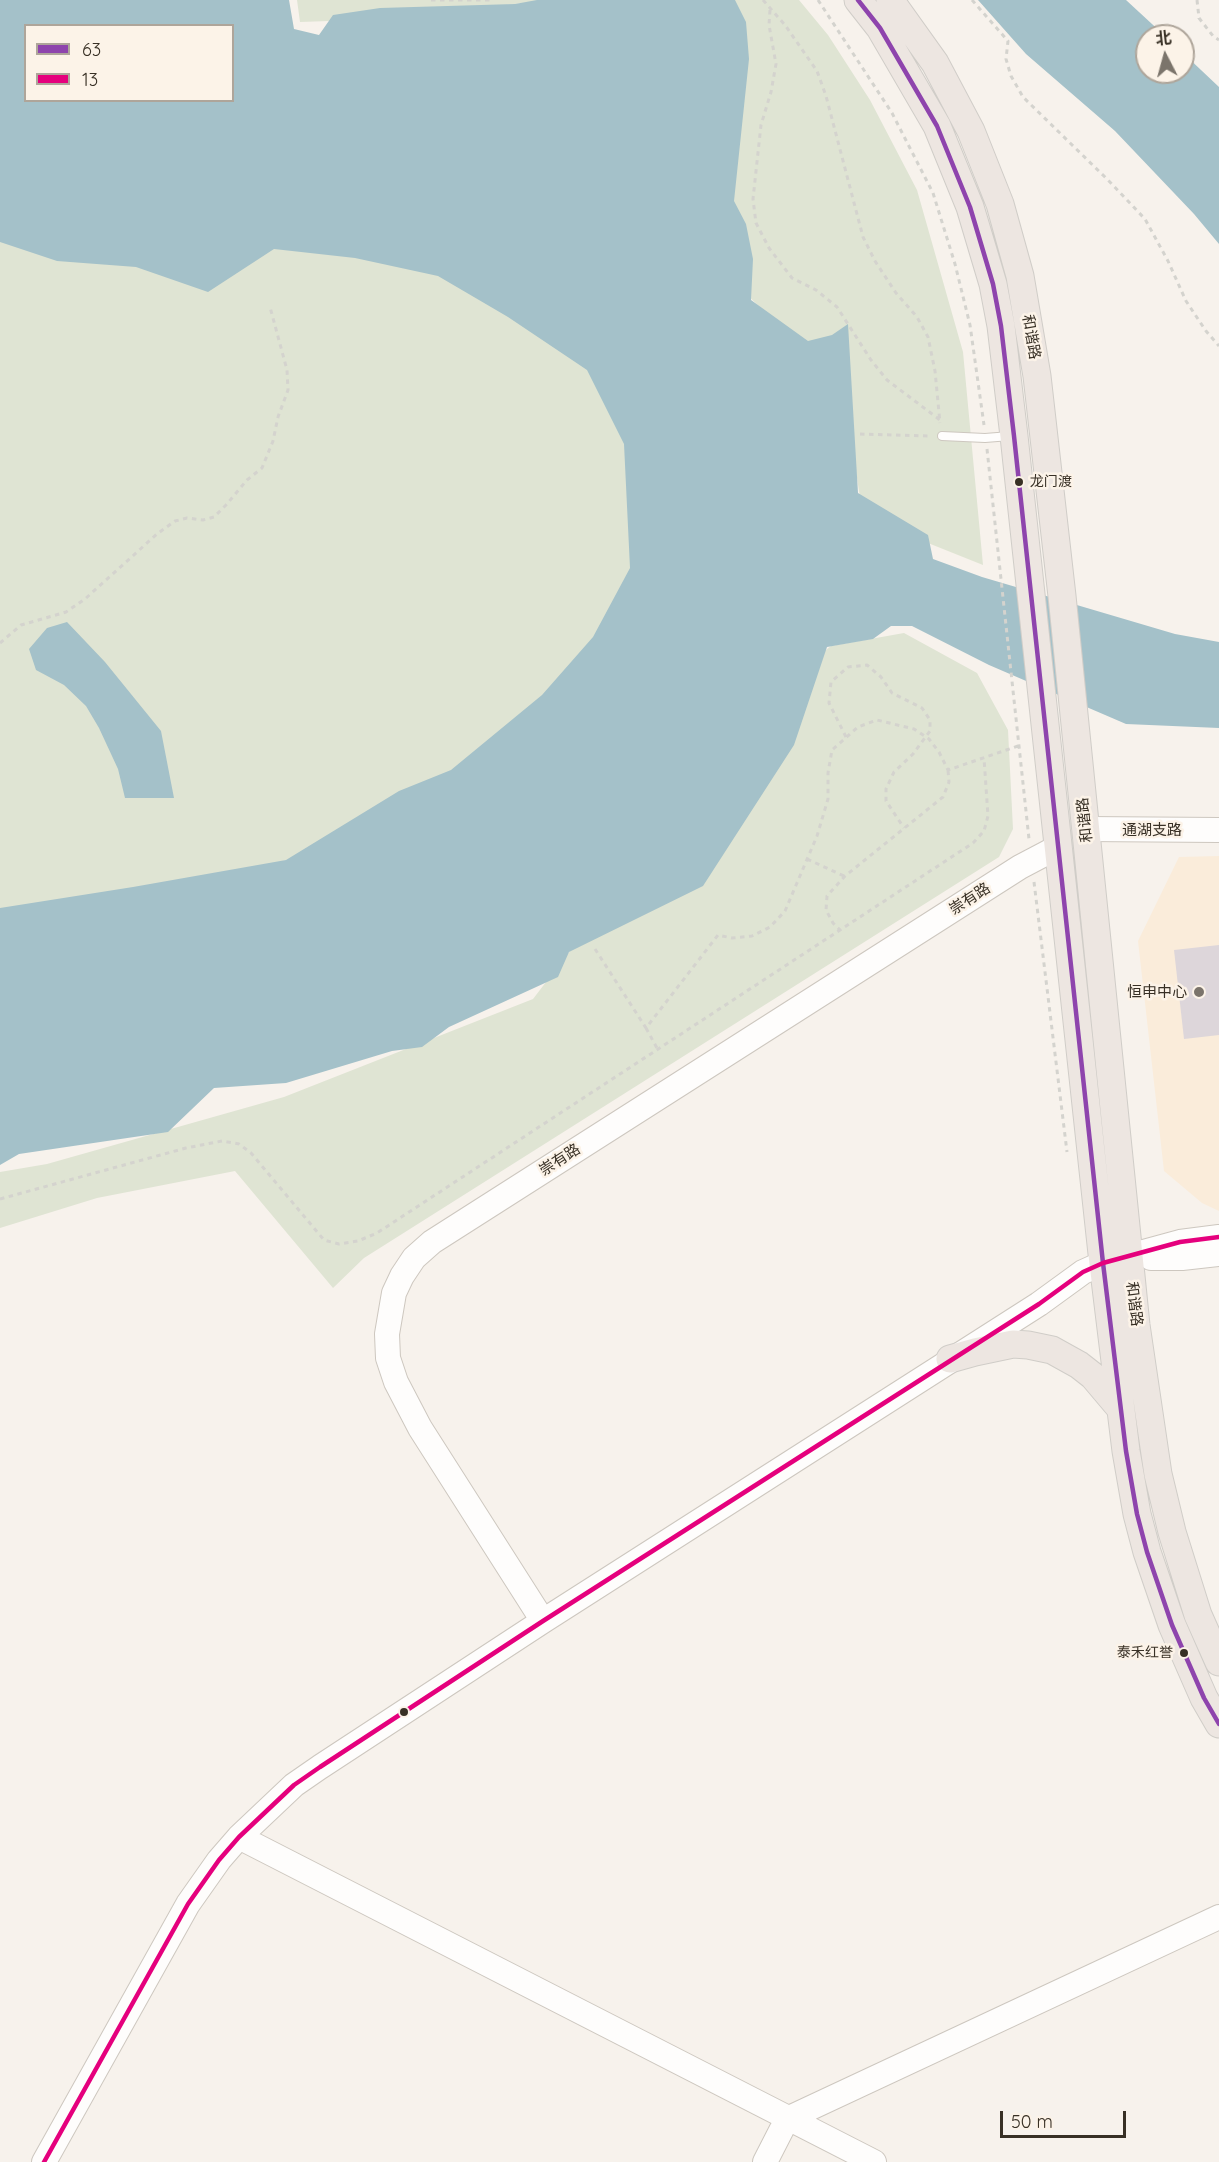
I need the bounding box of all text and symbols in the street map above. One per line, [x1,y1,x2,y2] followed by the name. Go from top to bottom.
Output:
[24,24,234,102] legend
[1135,24,1195,84] north arrow
[1154,27,1172,49] text: 北
[82,38,101,61] text: 63
[82,68,98,91] text: 13
[1018,313,1044,361] street label: 和谐路
[1030,474,1072,490] place label: 龙门渡
[1013,476,1025,488] marker: 龙门渡
[1074,797,1096,843] street label: 和谐路
[1122,821,1182,839] street label: 通湖支路
[946,879,994,919] street label: 崇有路
[1127,983,1187,1001] place label: 恒申中心
[1192,985,1206,999] marker: 恒申中心
[536,1140,584,1180] street label: 崇有路
[1122,1281,1146,1327] street label: 和谐路
[1117,1645,1173,1661] place label: 泰禾红誉
[1178,1647,1190,1659] marker: 泰禾红誉
[398,1706,410,1718] unlabelled marker
[1003,2099,1129,2137] scale bar
[1011,2110,1053,2133] text: 50 m

